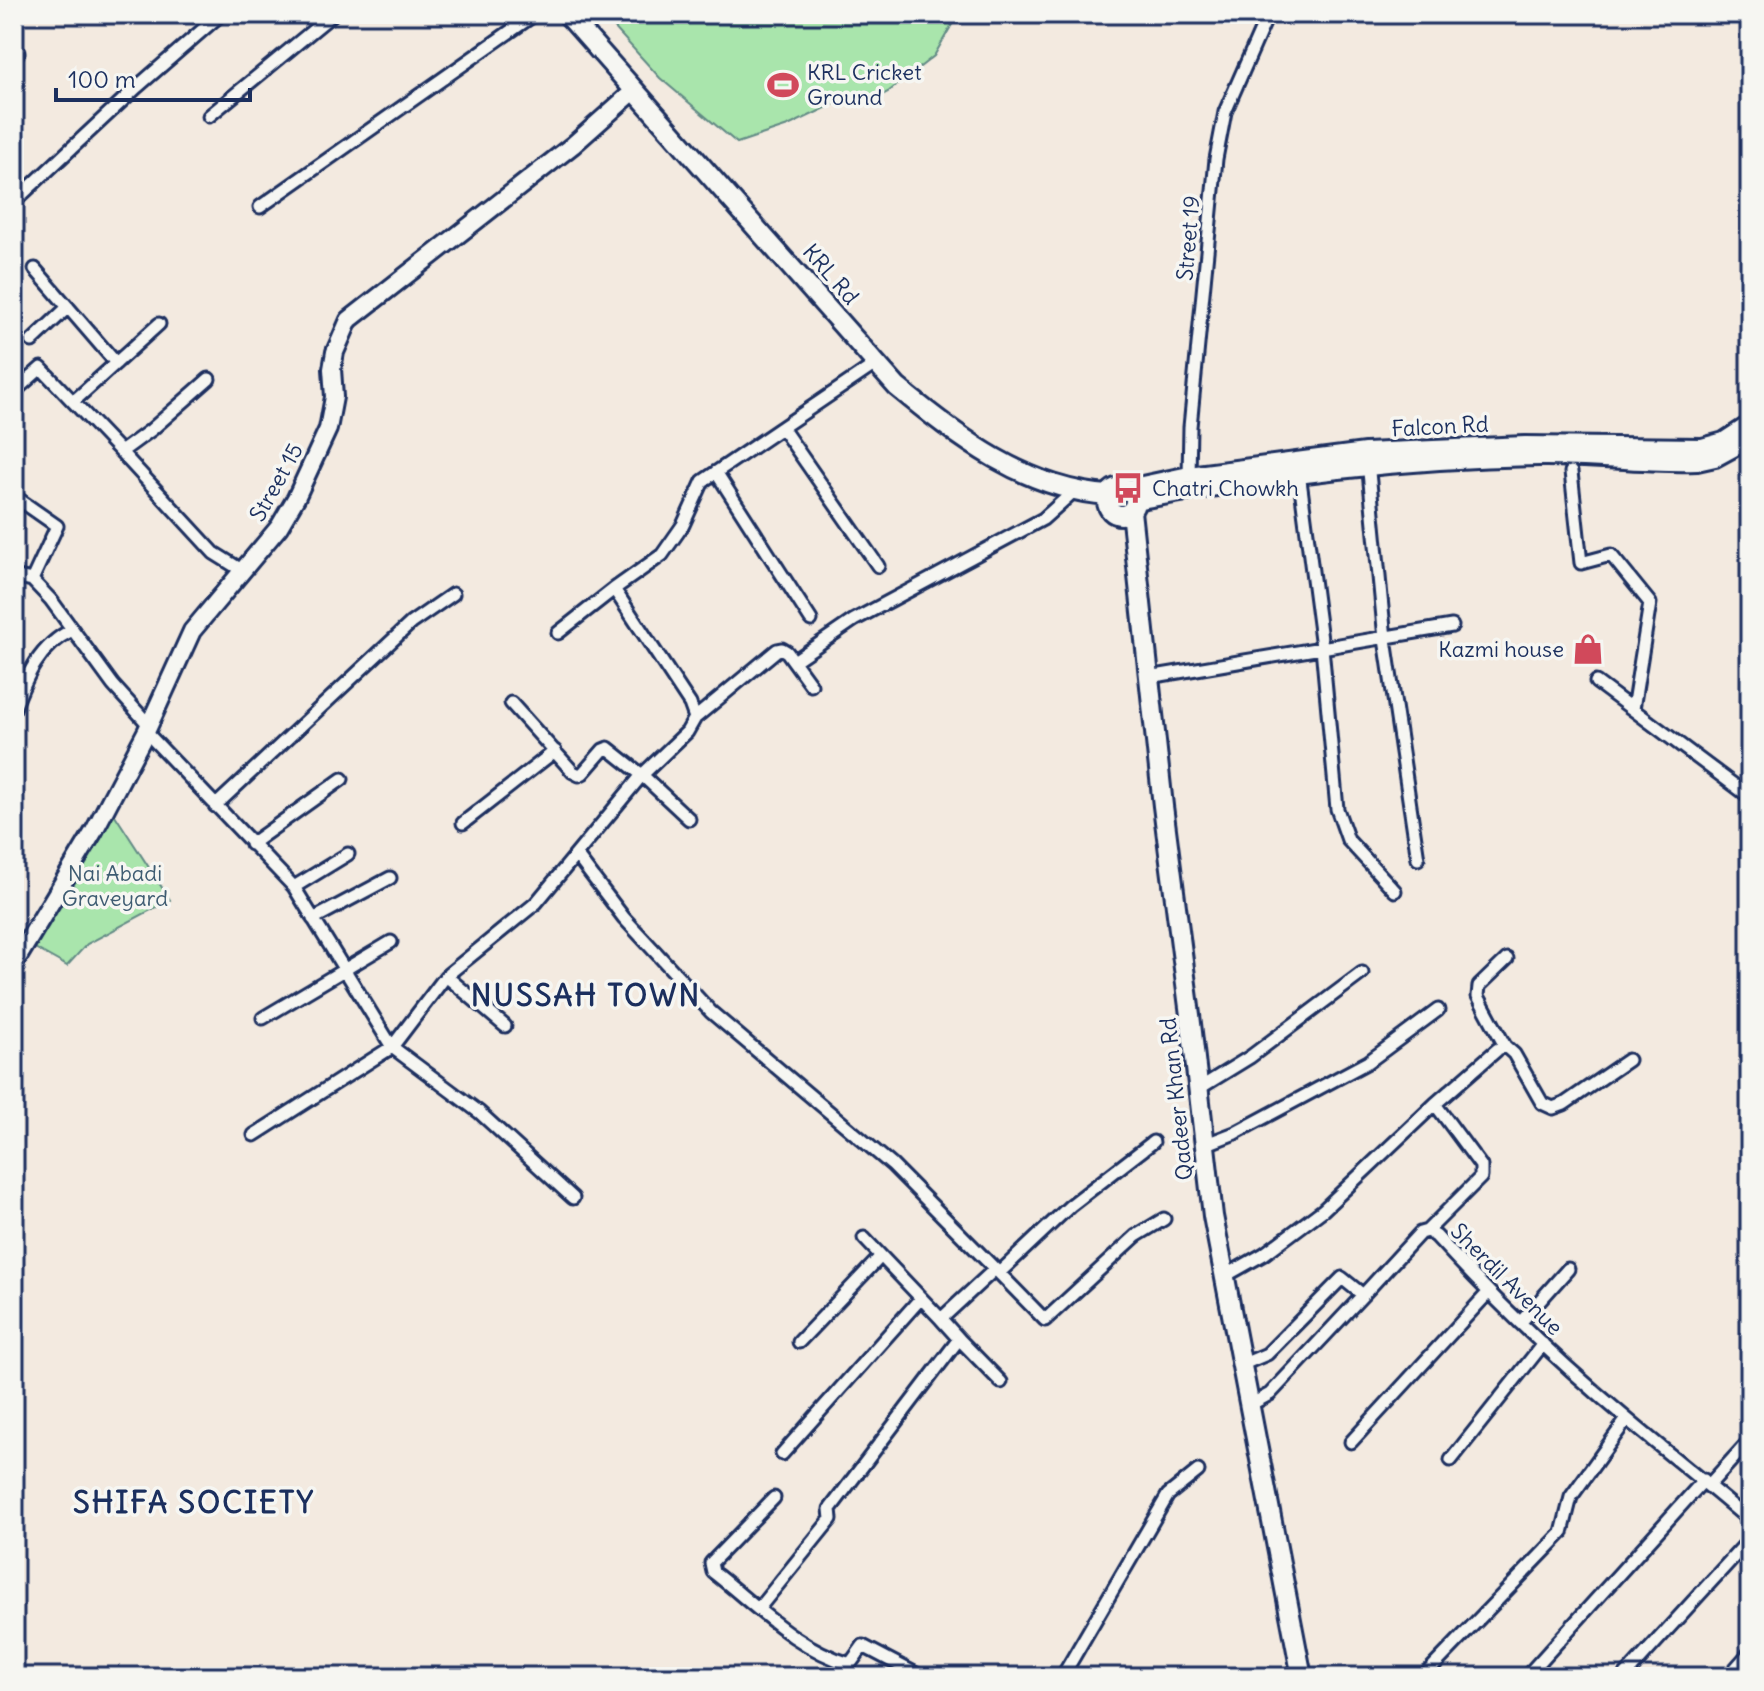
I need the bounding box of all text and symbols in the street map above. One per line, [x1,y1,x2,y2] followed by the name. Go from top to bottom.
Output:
[56,52,250,102] scale bar
[807,58,922,111] place label: KRL Cricket Ground
[68,64,136,94] text: 100 m
[766,68,800,102] sports icon: KRL Cricket Ground
[1170,194,1206,282] street label: Street 19
[797,238,865,310] street label: KRL Rd
[1391,409,1489,443] street label: Falcon Rd
[243,438,309,526] street label: Street 15
[1111,471,1145,505] bus stop icon: Chatri Chowkh
[1152,474,1299,502] place label: Chatri Chowkh
[1571,632,1605,666] shop icon: Kazmi house
[1438,635,1564,663] place label: Kazmi house
[62,859,168,912] park label: Nai Abadi Graveyard
[471,976,701,1014] district label: NUSSAH TOWN
[1154,1016,1198,1182] street label: Qadeer Khan Rd
[1445,1217,1569,1341] street label: Sherdil Avenue
[73,1483,315,1521] district label: SHIFA SOCIETY

